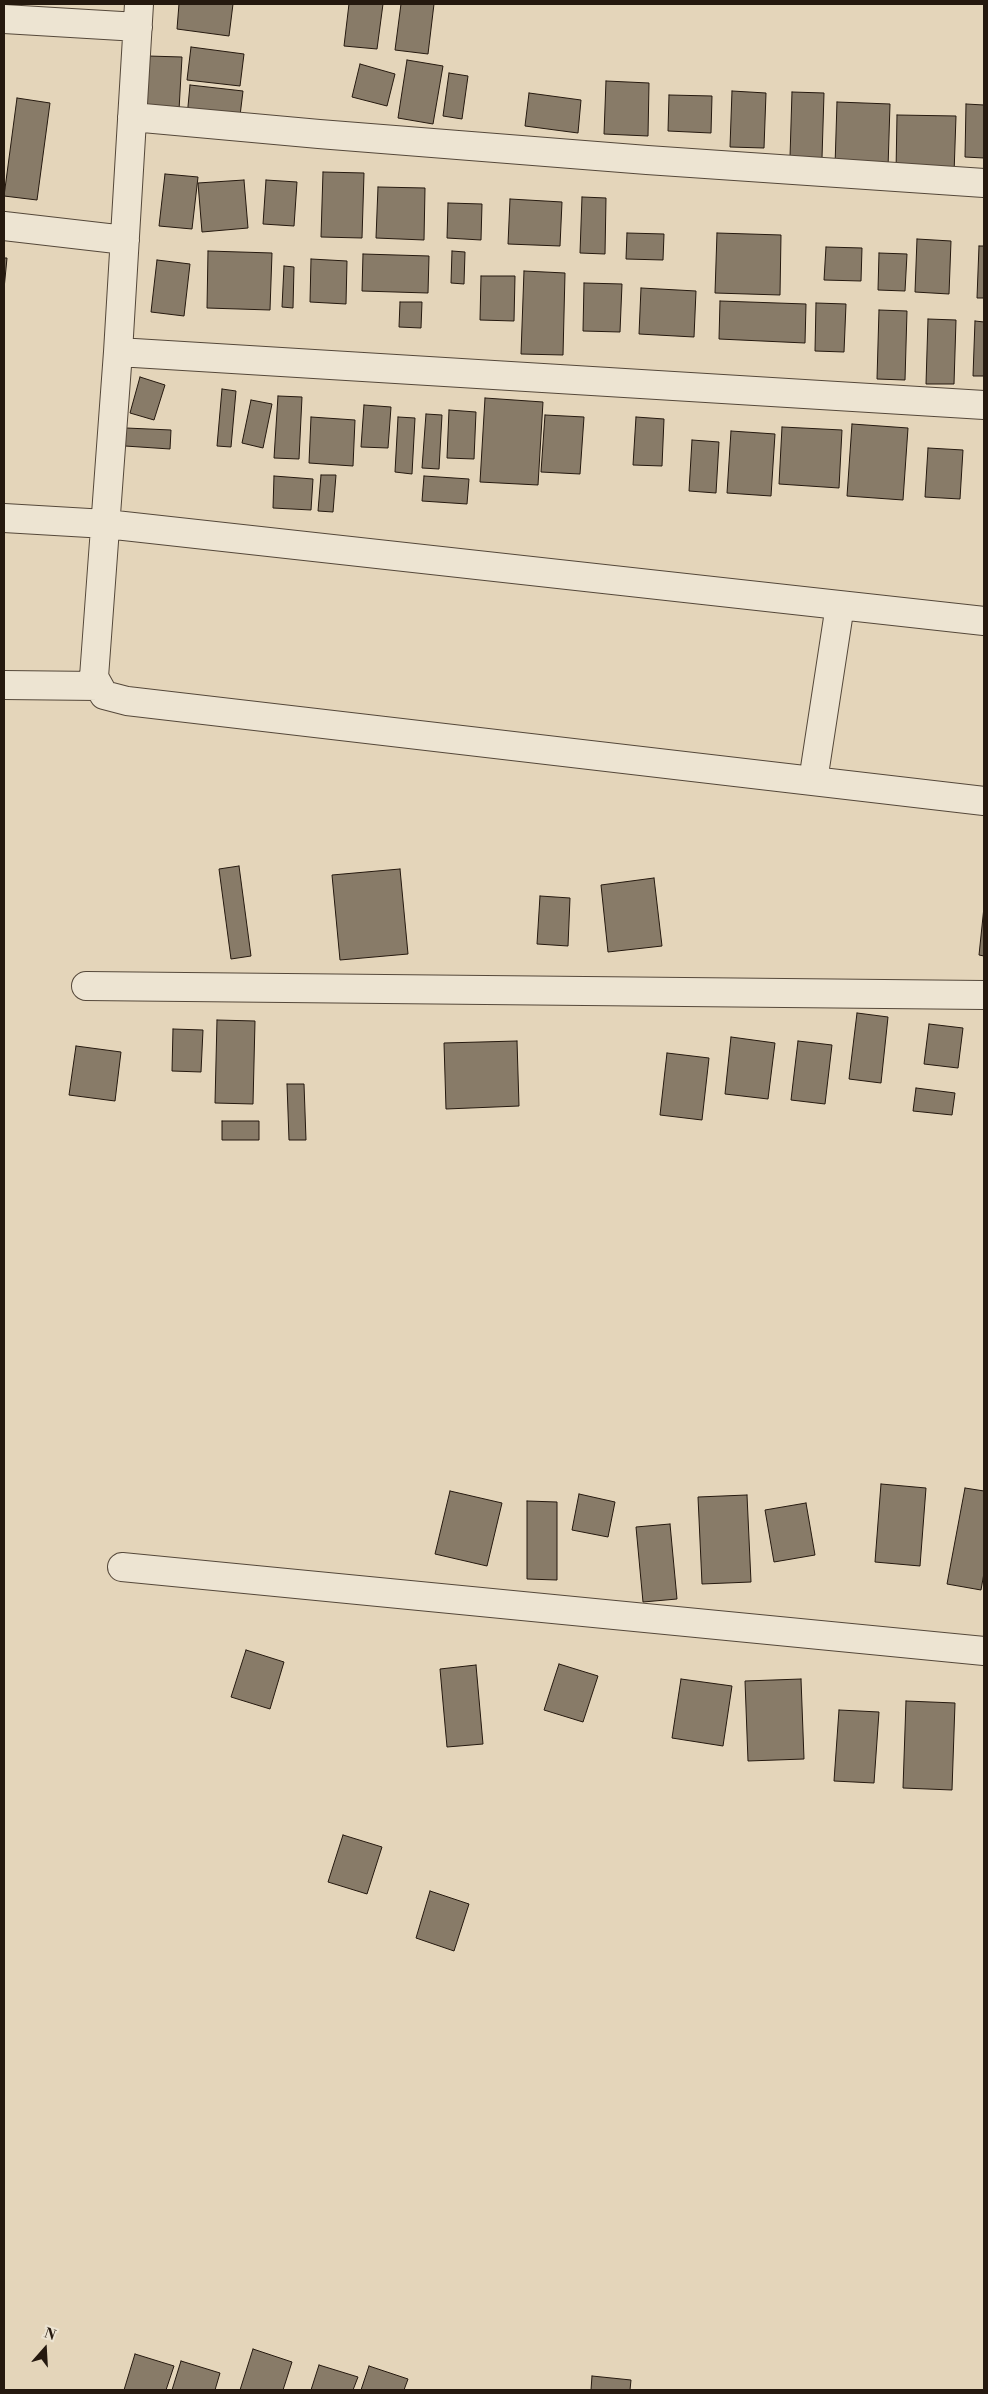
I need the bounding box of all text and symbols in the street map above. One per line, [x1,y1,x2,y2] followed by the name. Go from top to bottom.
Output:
[20,2324,70,2374] north arrow
[42,2325,58,2345] text: N

